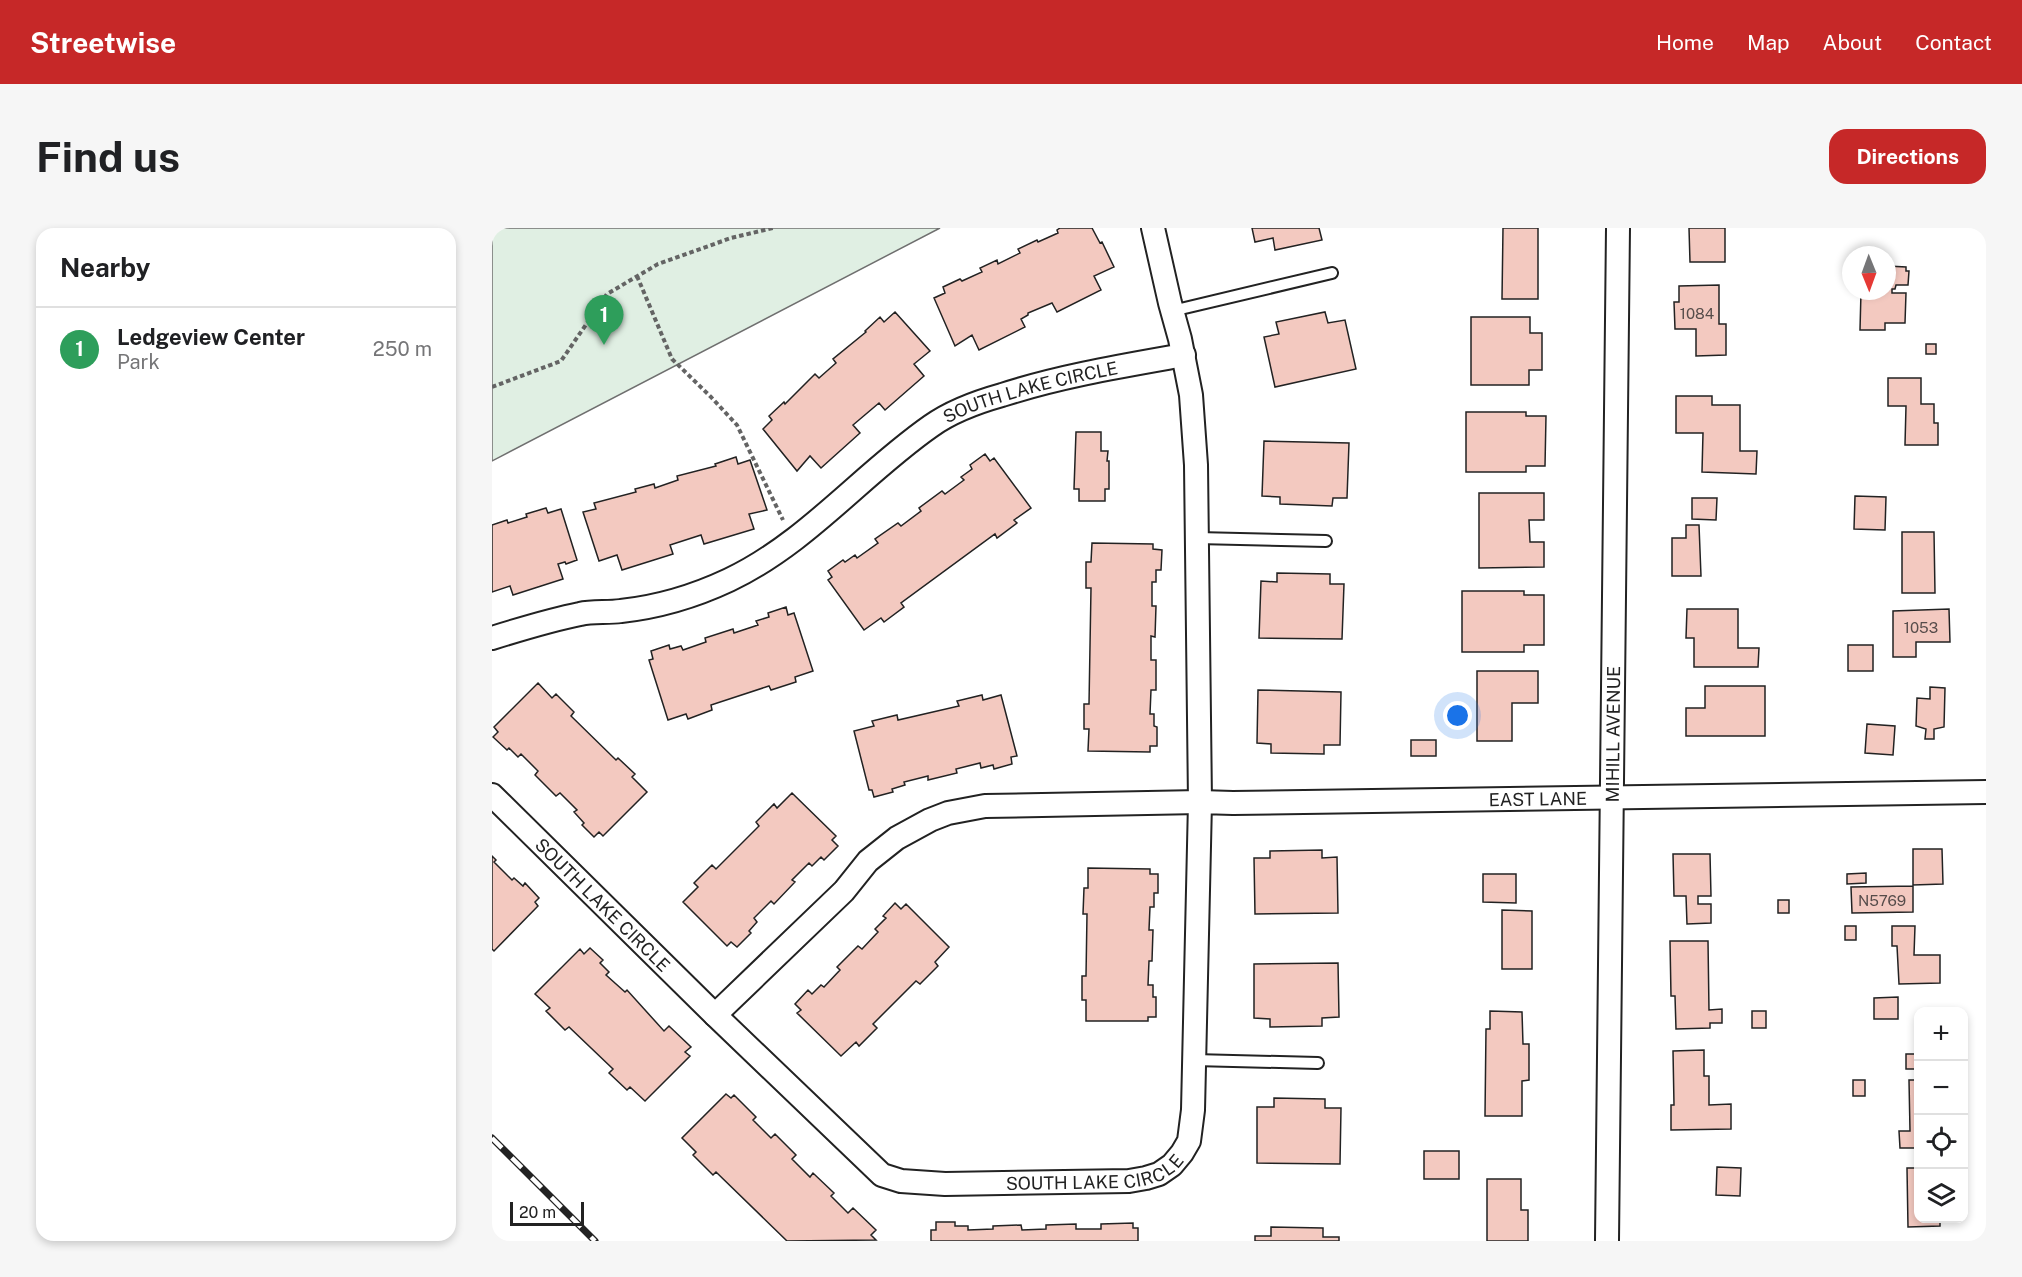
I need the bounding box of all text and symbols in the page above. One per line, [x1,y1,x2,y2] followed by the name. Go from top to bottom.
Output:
[30,26,176,59] text: Streetwise
[1656,30,1714,55] text: Home
[1747,30,1790,55] text: Map
[1823,30,1882,55] text: About
[1915,30,1992,55] text: Contact
[1829,129,1986,184] button: Directions
[36,132,180,181] text: Find us
[1842,246,1896,300] north arrow
[60,252,150,283] text: Nearby
[584,296,624,345] pin: 1
[1680,305,1714,322] house number: 1084
[117,324,305,350] text: Ledgeview Center
[75,337,84,361] text: 1
[373,337,432,361] text: 250 m
[117,350,160,374] text: Park
[939,357,1119,427] street label: SOUTH LAKE CIRCLE
[1904,619,1938,636] house number: 1053
[1601,666,1624,802] street label: MIHILL AVENUE
[1443,701,1472,730] your location
[1488,787,1587,810] street label: EAST LANE
[531,834,675,976] street label: SOUTH LAKE CIRCLE
[1858,892,1906,909] house number: N5769
[1914,1007,1968,1223] map controls
[1914,1007,1968,1061] button: +
[1914,1061,1968,1115] button: −
[1914,1115,1968,1169] button: locate
[1006,1150,1187,1194] street label: SOUTH LAKE CIRCLE
[1914,1169,1968,1223] button: layers
[510,1199,584,1226] scale bar
[519,1203,556,1222] text: 20 m

